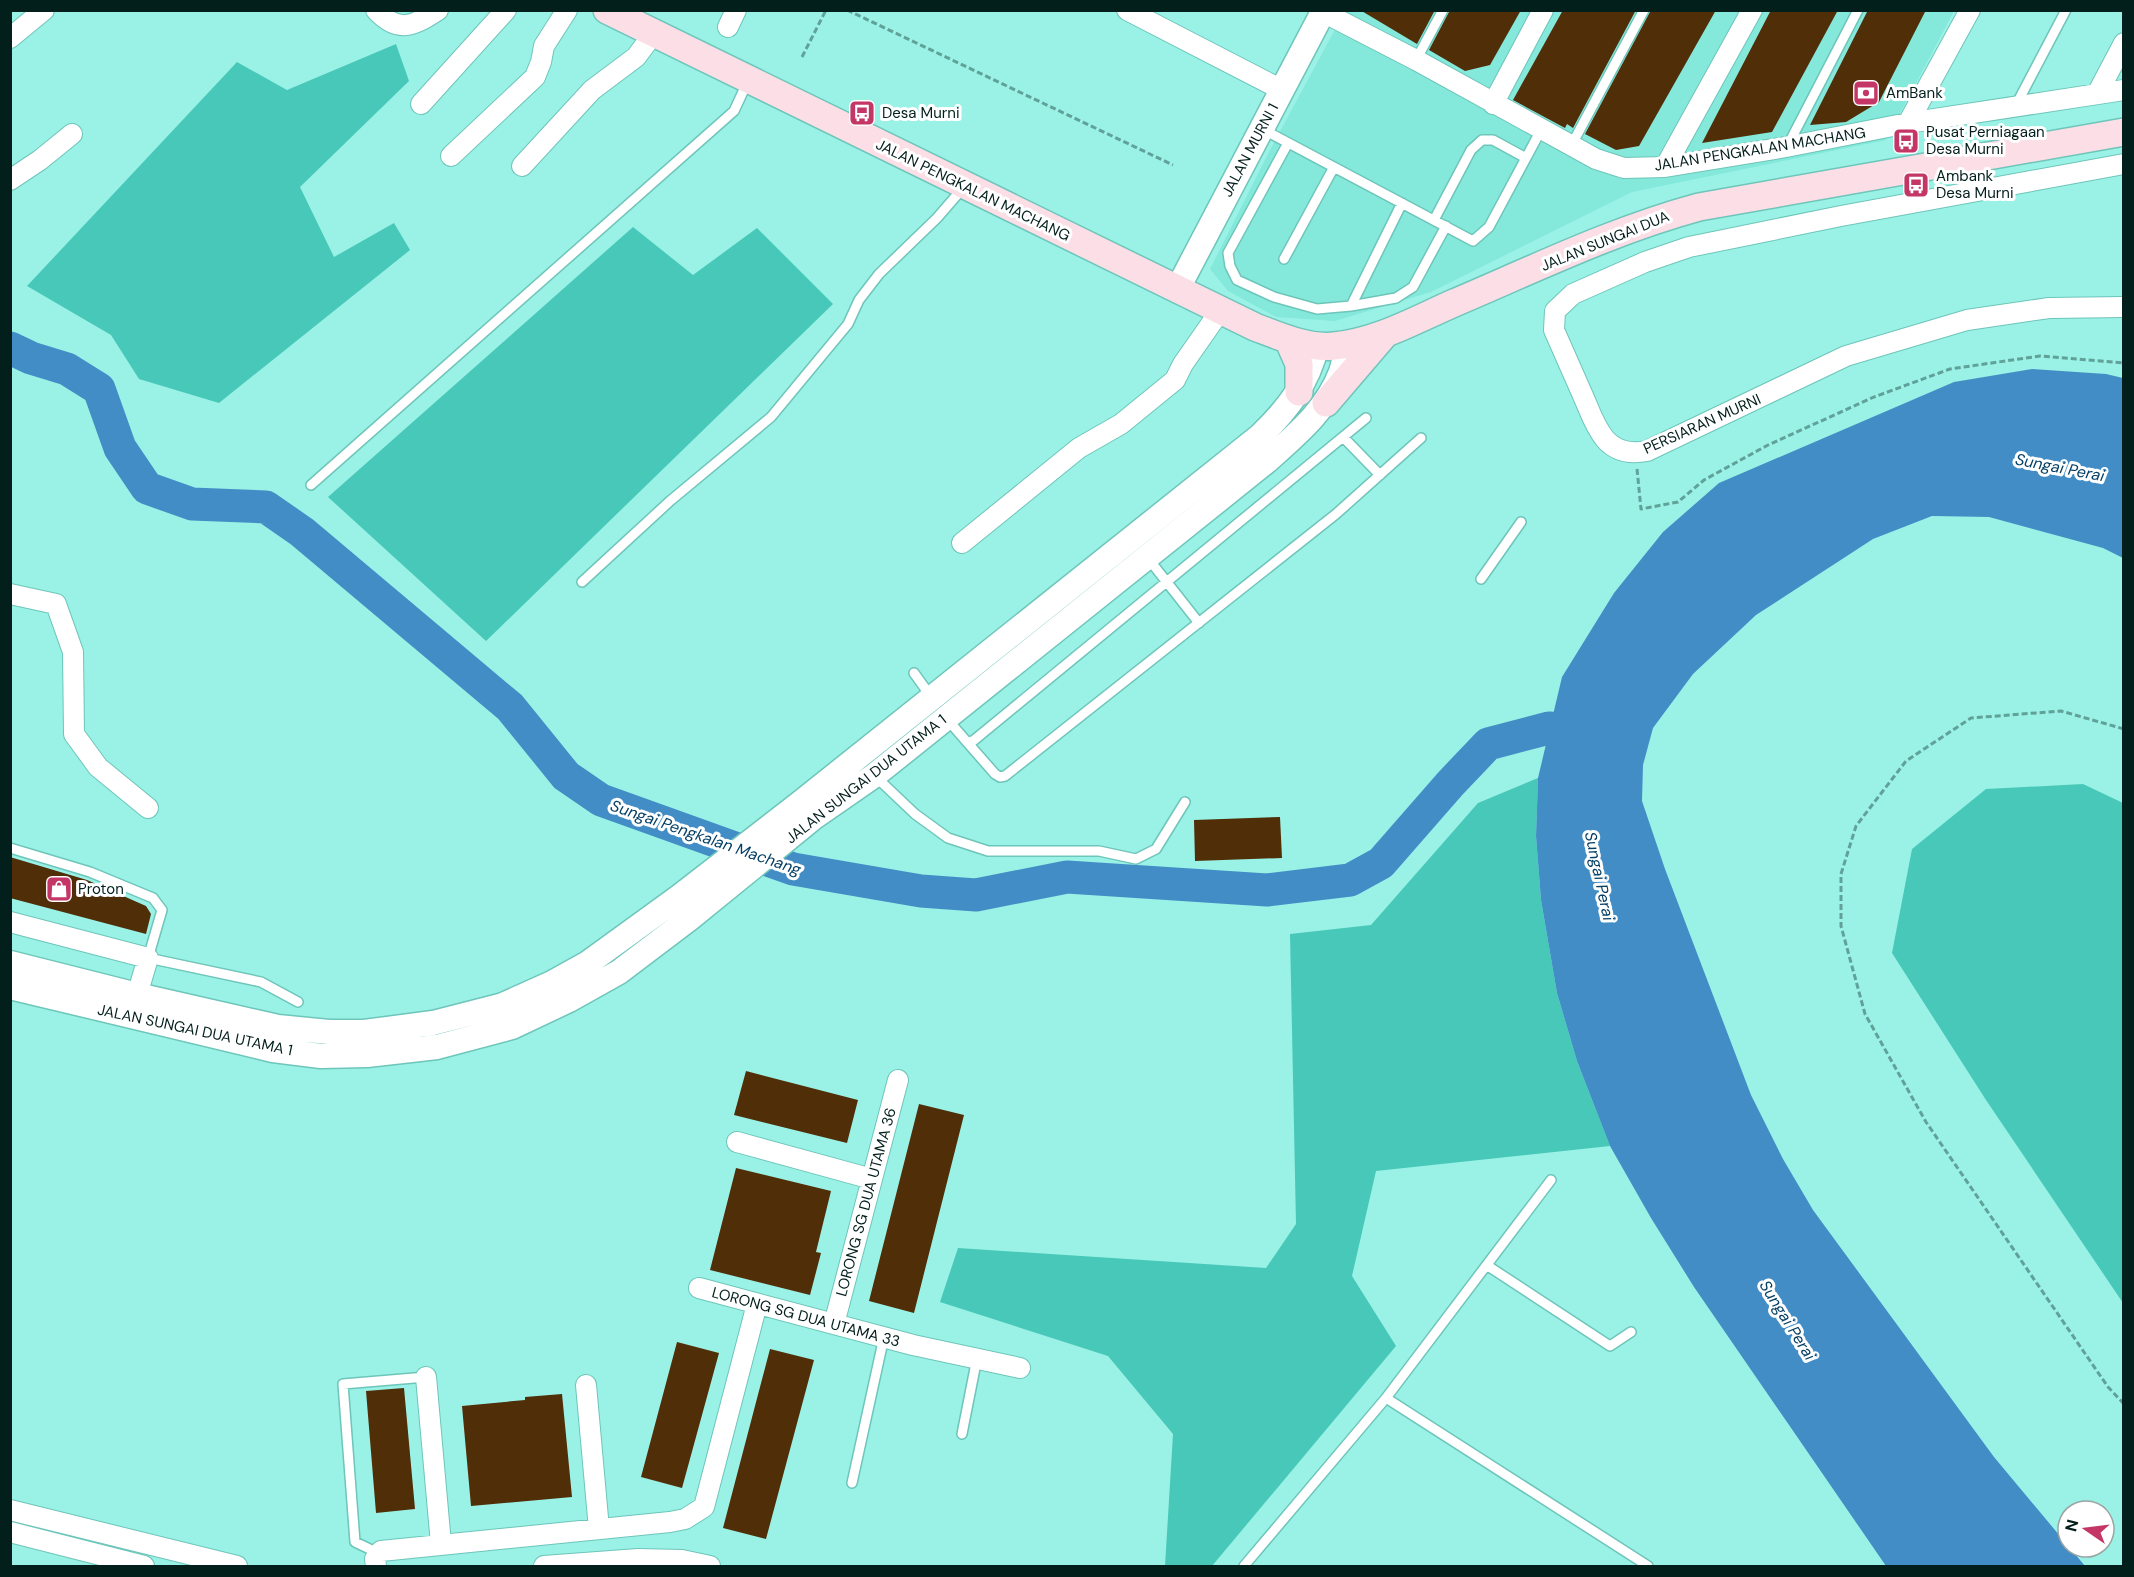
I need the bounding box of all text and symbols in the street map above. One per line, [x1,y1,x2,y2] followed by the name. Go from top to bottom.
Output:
[1851,78,1881,108] bank icon: AmBank
[1886,83,1943,103] place label: AmBank
[847,98,877,128] bus stop icon: Desa Murni
[1217,100,1283,200] street label: JALAN MURNI 1
[882,103,960,123] place label: Desa Murni
[1653,122,1867,176] street label: JALAN PENGKALAN MACHANG
[1926,122,2045,159] place label: Pusat Perniagaan Desa Murni
[1891,126,1921,156] bus stop icon: Pusat Perniagaan Desa Murni
[873,134,1073,246] street label: JALAN PENGKALAN MACHANG
[1936,166,2014,203] place label: Ambank Desa Murni
[1901,170,1931,200] bus stop icon: Ambank Desa Murni
[1538,206,1672,276] street label: JALAN SUNGAI DUA
[1640,389,1764,459] street label: PERSIARAN MURNI
[2013,449,2107,487] water label: Sungai Perai
[781,710,951,848] street label: JALAN SUNGAI DUA UTAMA 1
[608,795,805,880] water label: Sungai Pengkalan Machang
[1580,830,1619,924] water label: Sungai Perai
[44,874,74,904] shop icon: Proton
[78,879,124,899] place label: Proton
[96,1000,294,1060] street label: JALAN SUNGAI DUA UTAMA 1
[831,1106,901,1298] street label: LORONG SG DUA UTAMA 36
[1755,1276,1821,1365] water label: Sungai Perai
[710,1282,902,1352] street label: LORONG SG DUA UTAMA 33
[2056,1499,2116,1559] north arrow
[2060,1517,2084,1534] text: N

